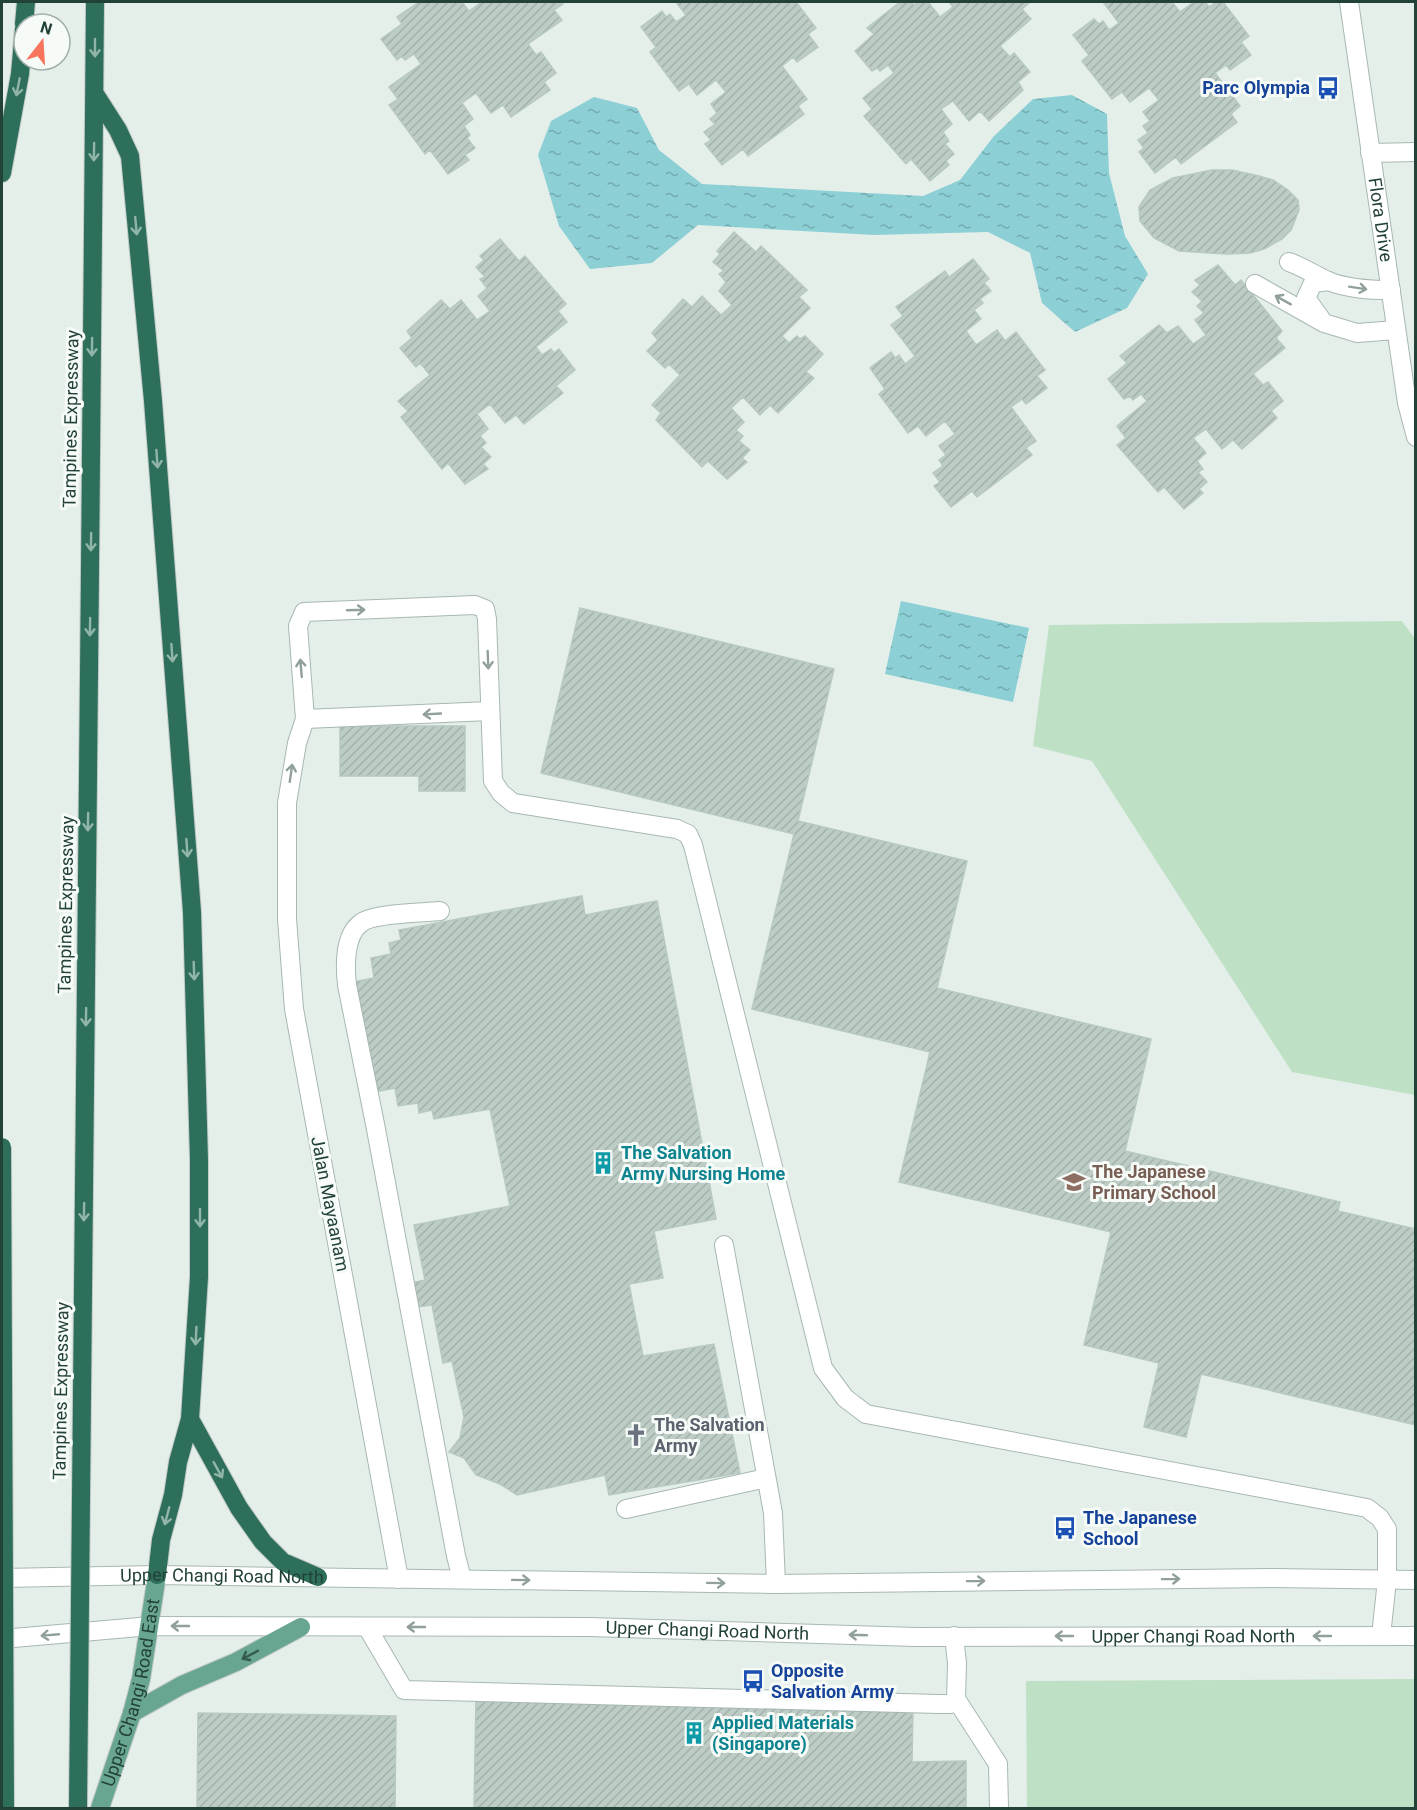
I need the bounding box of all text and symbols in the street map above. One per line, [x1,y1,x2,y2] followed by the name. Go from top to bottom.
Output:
[12,12,72,72] north arrow
[38,17,54,39] text: N
[89,37,101,57] one-way arrow
[1315,75,1341,101] bus stop icon: Parc Olympia
[12,77,23,97] one-way arrow
[1202,77,1310,98] place label: Parc Olympia
[88,142,100,162] one-way arrow
[1365,176,1397,263] street label: Flora Drive
[131,216,142,236] one-way arrow
[1348,283,1368,294] one-way arrow
[1274,294,1292,305] one-way arrow
[58,329,83,508] street label: Tampines Expressway
[87,337,98,357] one-way arrow
[152,449,163,469] one-way arrow
[85,532,97,552] one-way arrow
[346,604,366,615] one-way arrow
[84,617,96,637] one-way arrow
[167,643,178,663] one-way arrow
[483,649,494,669] one-way arrow
[295,659,306,678] one-way arrow
[422,708,442,719] one-way arrow
[286,763,297,783] one-way arrow
[82,812,94,832] one-way arrow
[53,815,78,994] street label: Tampines Expressway
[182,837,193,857] one-way arrow
[188,960,199,980] one-way arrow
[80,1007,92,1027] one-way arrow
[307,1135,354,1273] street label: Jalan Mayaanam
[621,1142,786,1184] place label: The Salvation Army Nursing Home
[590,1150,616,1176] building icon: The Salvation Army Nursing Home
[1092,1161,1216,1203] place label: The Japanese Primary School
[1061,1169,1087,1195] school or university icon: The Japanese Primary School
[78,1202,90,1222] one-way arrow
[194,1208,206,1228] one-way arrow
[48,1301,73,1480] street label: Tampines Expressway
[190,1325,201,1345] one-way arrow
[654,1414,765,1456] place label: The Salvation Army
[623,1422,649,1448] church icon: The Salvation Army
[212,1461,224,1478] one-way arrow
[161,1506,173,1525] one-way arrow
[1083,1507,1197,1549] place label: The Japanese School
[1052,1515,1078,1541] bus stop icon: The Japanese School
[120,1564,324,1587] street label: Upper Changi Road North
[1160,1573,1180,1585] one-way arrow
[510,1574,530,1586] one-way arrow
[965,1575,985,1587] one-way arrow
[705,1577,725,1589] one-way arrow
[97,1597,163,1789] street label: Upper Changi Road East
[605,1617,809,1644] street label: Upper Changi Road North
[170,1620,190,1632] one-way arrow
[407,1621,427,1633] one-way arrow
[1091,1625,1295,1647] street label: Upper Changi Road North
[41,1629,61,1640] one-way arrow
[848,1629,868,1641] one-way arrow
[1055,1630,1075,1642] one-way arrow
[1313,1630,1333,1642] one-way arrow
[242,1649,259,1661] one-way arrow
[771,1660,895,1702] place label: Opposite Salvation Army
[740,1668,766,1694] bus stop icon: Opposite Salvation Army
[712,1712,854,1755] place label: Applied Materials (Singapore)
[681,1720,707,1746] building icon: Applied Materials (Singapore)

